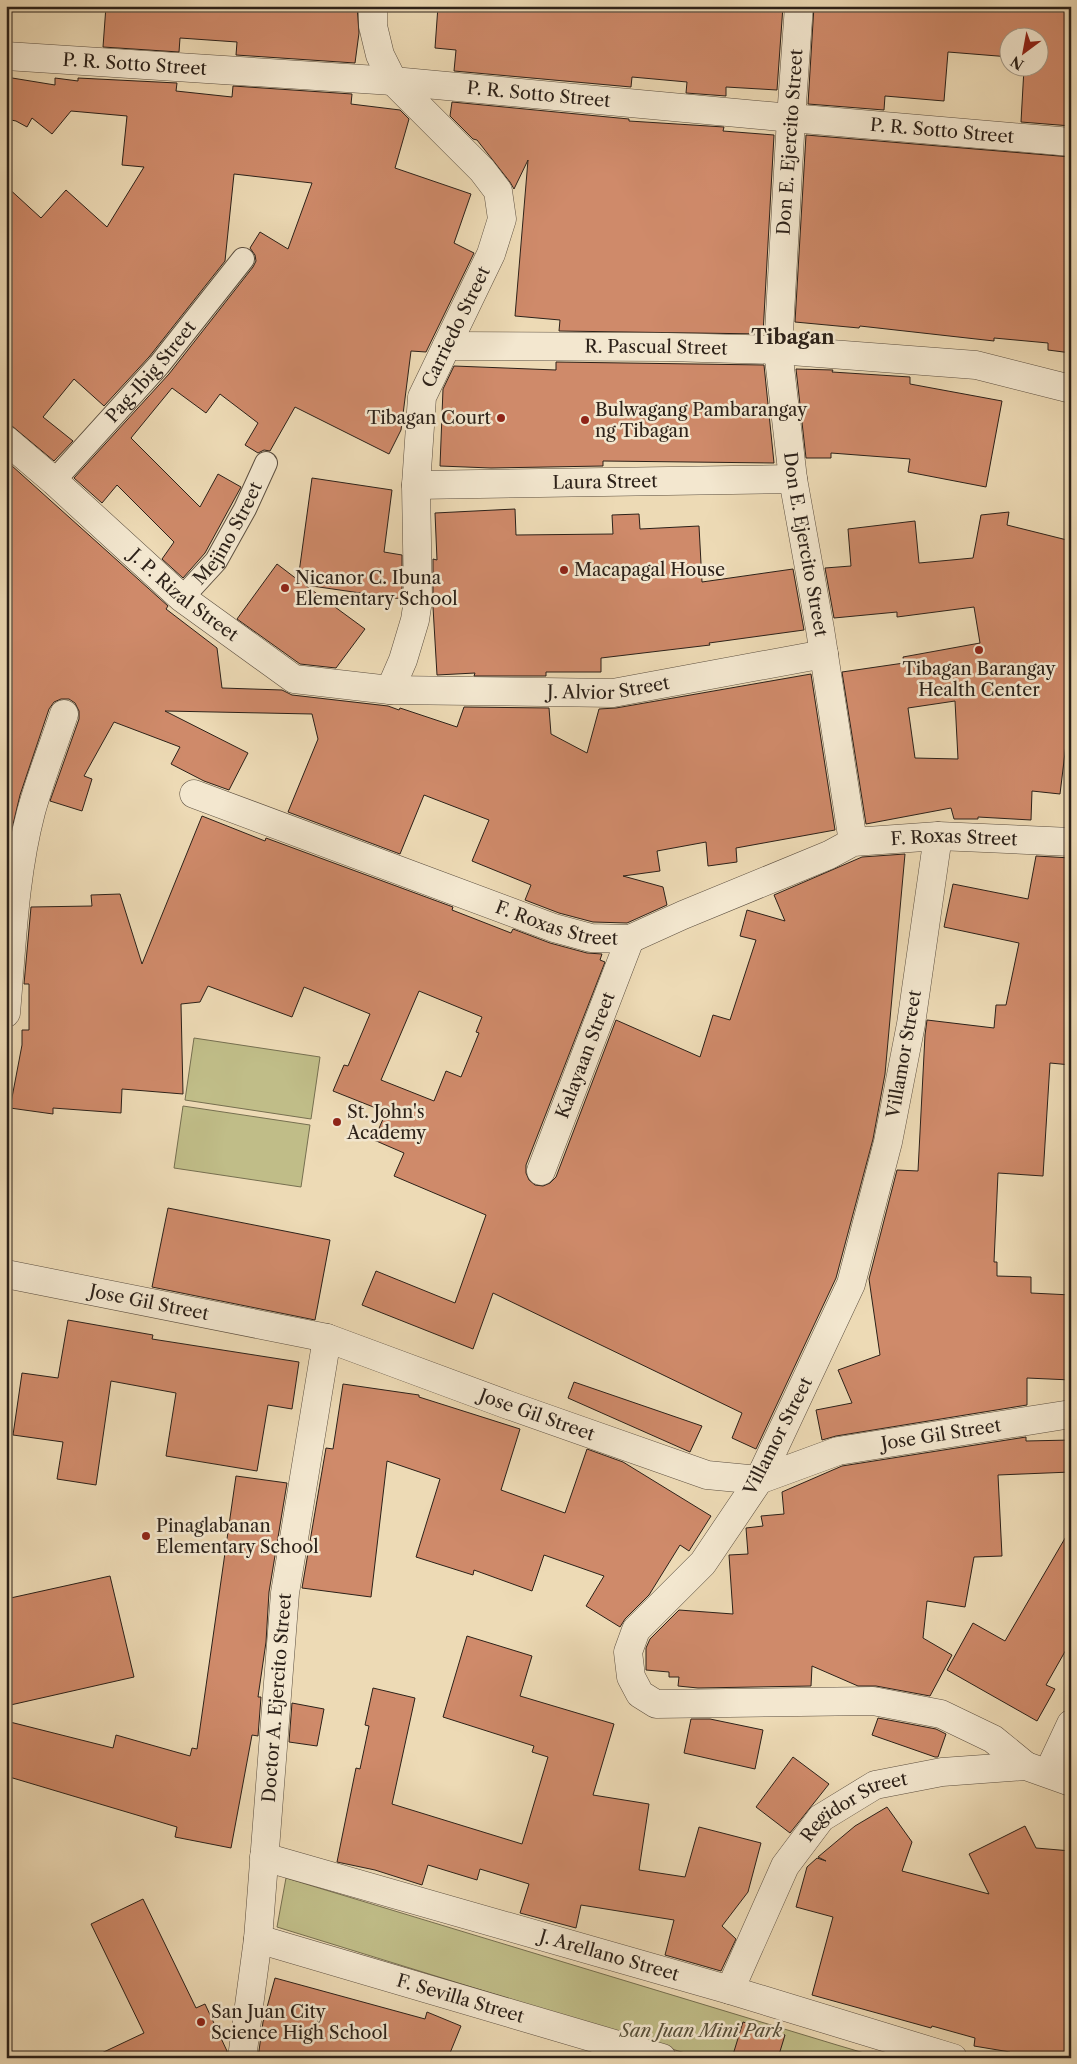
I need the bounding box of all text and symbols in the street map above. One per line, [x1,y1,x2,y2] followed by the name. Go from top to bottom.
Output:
[1000,28,1050,78] north arrow
[773,47,808,236] street label: Don E. Ejercito Street
[62,49,208,80] street label: P. R. Sotto Street
[1007,52,1027,74] text: N
[466,77,612,112] street label: P. R. Sotto Street
[869,114,1015,148] street label: P. R. Sotto Street
[417,262,495,391] street label: Carriedo Street
[101,316,201,427] street label: Pag-Ibig Street
[751,325,835,349] district label: Tibagan
[584,336,728,360] street label: R. Pascual Street
[595,399,808,442] place label: Bulwagang Pambarangay ng Tibagan
[367,407,492,429] place label: Tibagan Court
[495,412,507,424] marker: Tibagan Court
[579,414,591,426] marker: Bulwagang Pambarangay ng Tibagan
[779,451,832,639] street label: Don E. Ejercito Street
[552,470,658,494] street label: Laura Street
[189,478,267,590] street label: Mejino Street
[122,542,243,646] street label: J. P. Rizal Street
[574,559,725,581] place label: Macapagal House
[558,564,570,576] marker: Macapagal House
[295,567,458,610] place label: Nicanor C. Ibuna Elementary School
[279,582,291,594] marker: Nicanor C. Ibuna Elementary School
[973,644,985,656] marker: Tibagan Barangay Health Center
[903,658,1056,701] place label: Tibagan Barangay Health Center
[544,672,672,704] street label: J. Alvior Street
[890,825,1019,851] street label: F. Roxas Street
[492,896,619,950] street label: F. Roxas Street
[551,988,620,1122] street label: Kalayaan Street
[882,988,926,1121] street label: Villamor Street
[346,1101,427,1144] place label: St. John's Academy
[331,1116,343,1128] marker: St. John's Academy
[85,1279,211,1325] street label: Jose Gil Street
[738,1373,817,1500] street label: Villamor Street
[473,1383,598,1446] street label: Jose Gil Street
[877,1414,1003,1455] street label: Jose Gil Street
[156,1515,319,1558] place label: Pinaglabanan Elementary School
[140,1530,152,1542] marker: Pinaglabanan Elementary School
[258,1592,296,1803] street label: Doctor A. Ejercito Street
[796,1768,910,1846] street label: Regidor Street
[534,1924,682,1986] street label: J. Arellano Street
[394,1969,527,2028] street label: F. Sevilla Street
[211,2001,388,2044] place label: San Juan City Science High School
[195,2016,207,2028] marker: San Juan City Science High School
[619,2020,783,2042] park label: San Juan Mini Park

